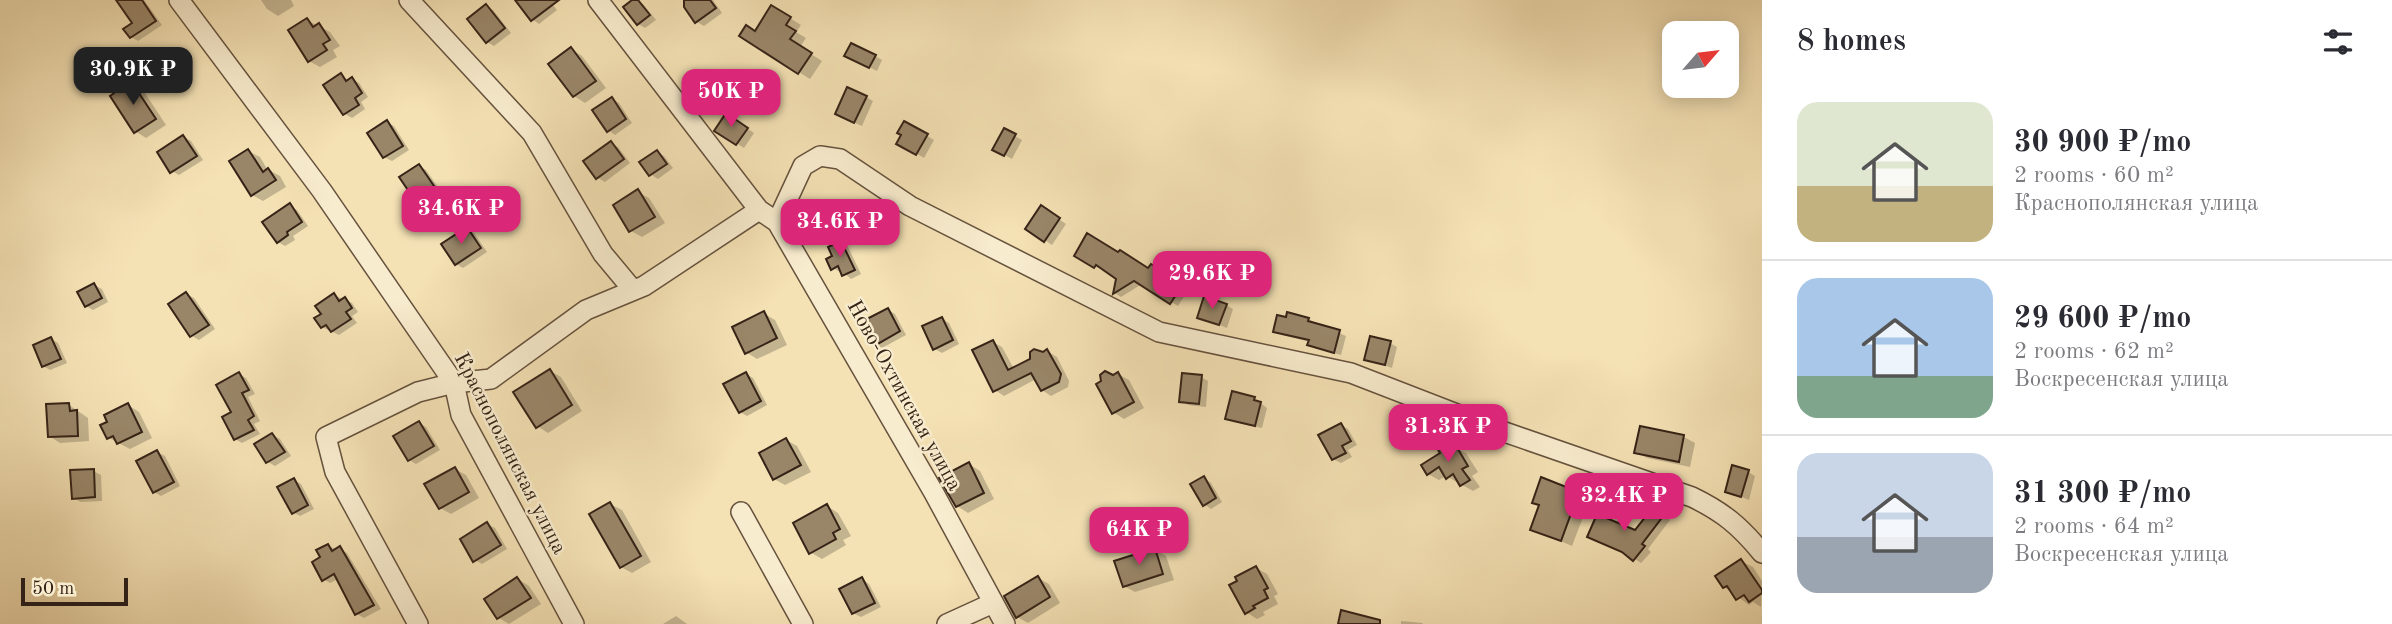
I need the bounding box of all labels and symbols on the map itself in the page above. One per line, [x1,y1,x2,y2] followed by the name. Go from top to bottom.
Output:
[1662,21,1740,98] north arrow
[68,48,198,107] pin: 30.9K ₽
[682,69,780,129] pin: 50K ₽
[396,187,526,246] pin: 34.6K ₽
[775,200,905,259] pin: 34.6K ₽
[1147,252,1277,311] pin: 29.6K ₽
[843,297,965,494] street label: Ново-Охтинская улица
[450,349,570,558] street label: Краснополянская улица
[1383,405,1513,464] pin: 31.3K ₽
[1559,474,1689,533] pin: 32.4K ₽
[1090,508,1188,567] pin: 64K ₽
[21,575,128,607] scale bar

